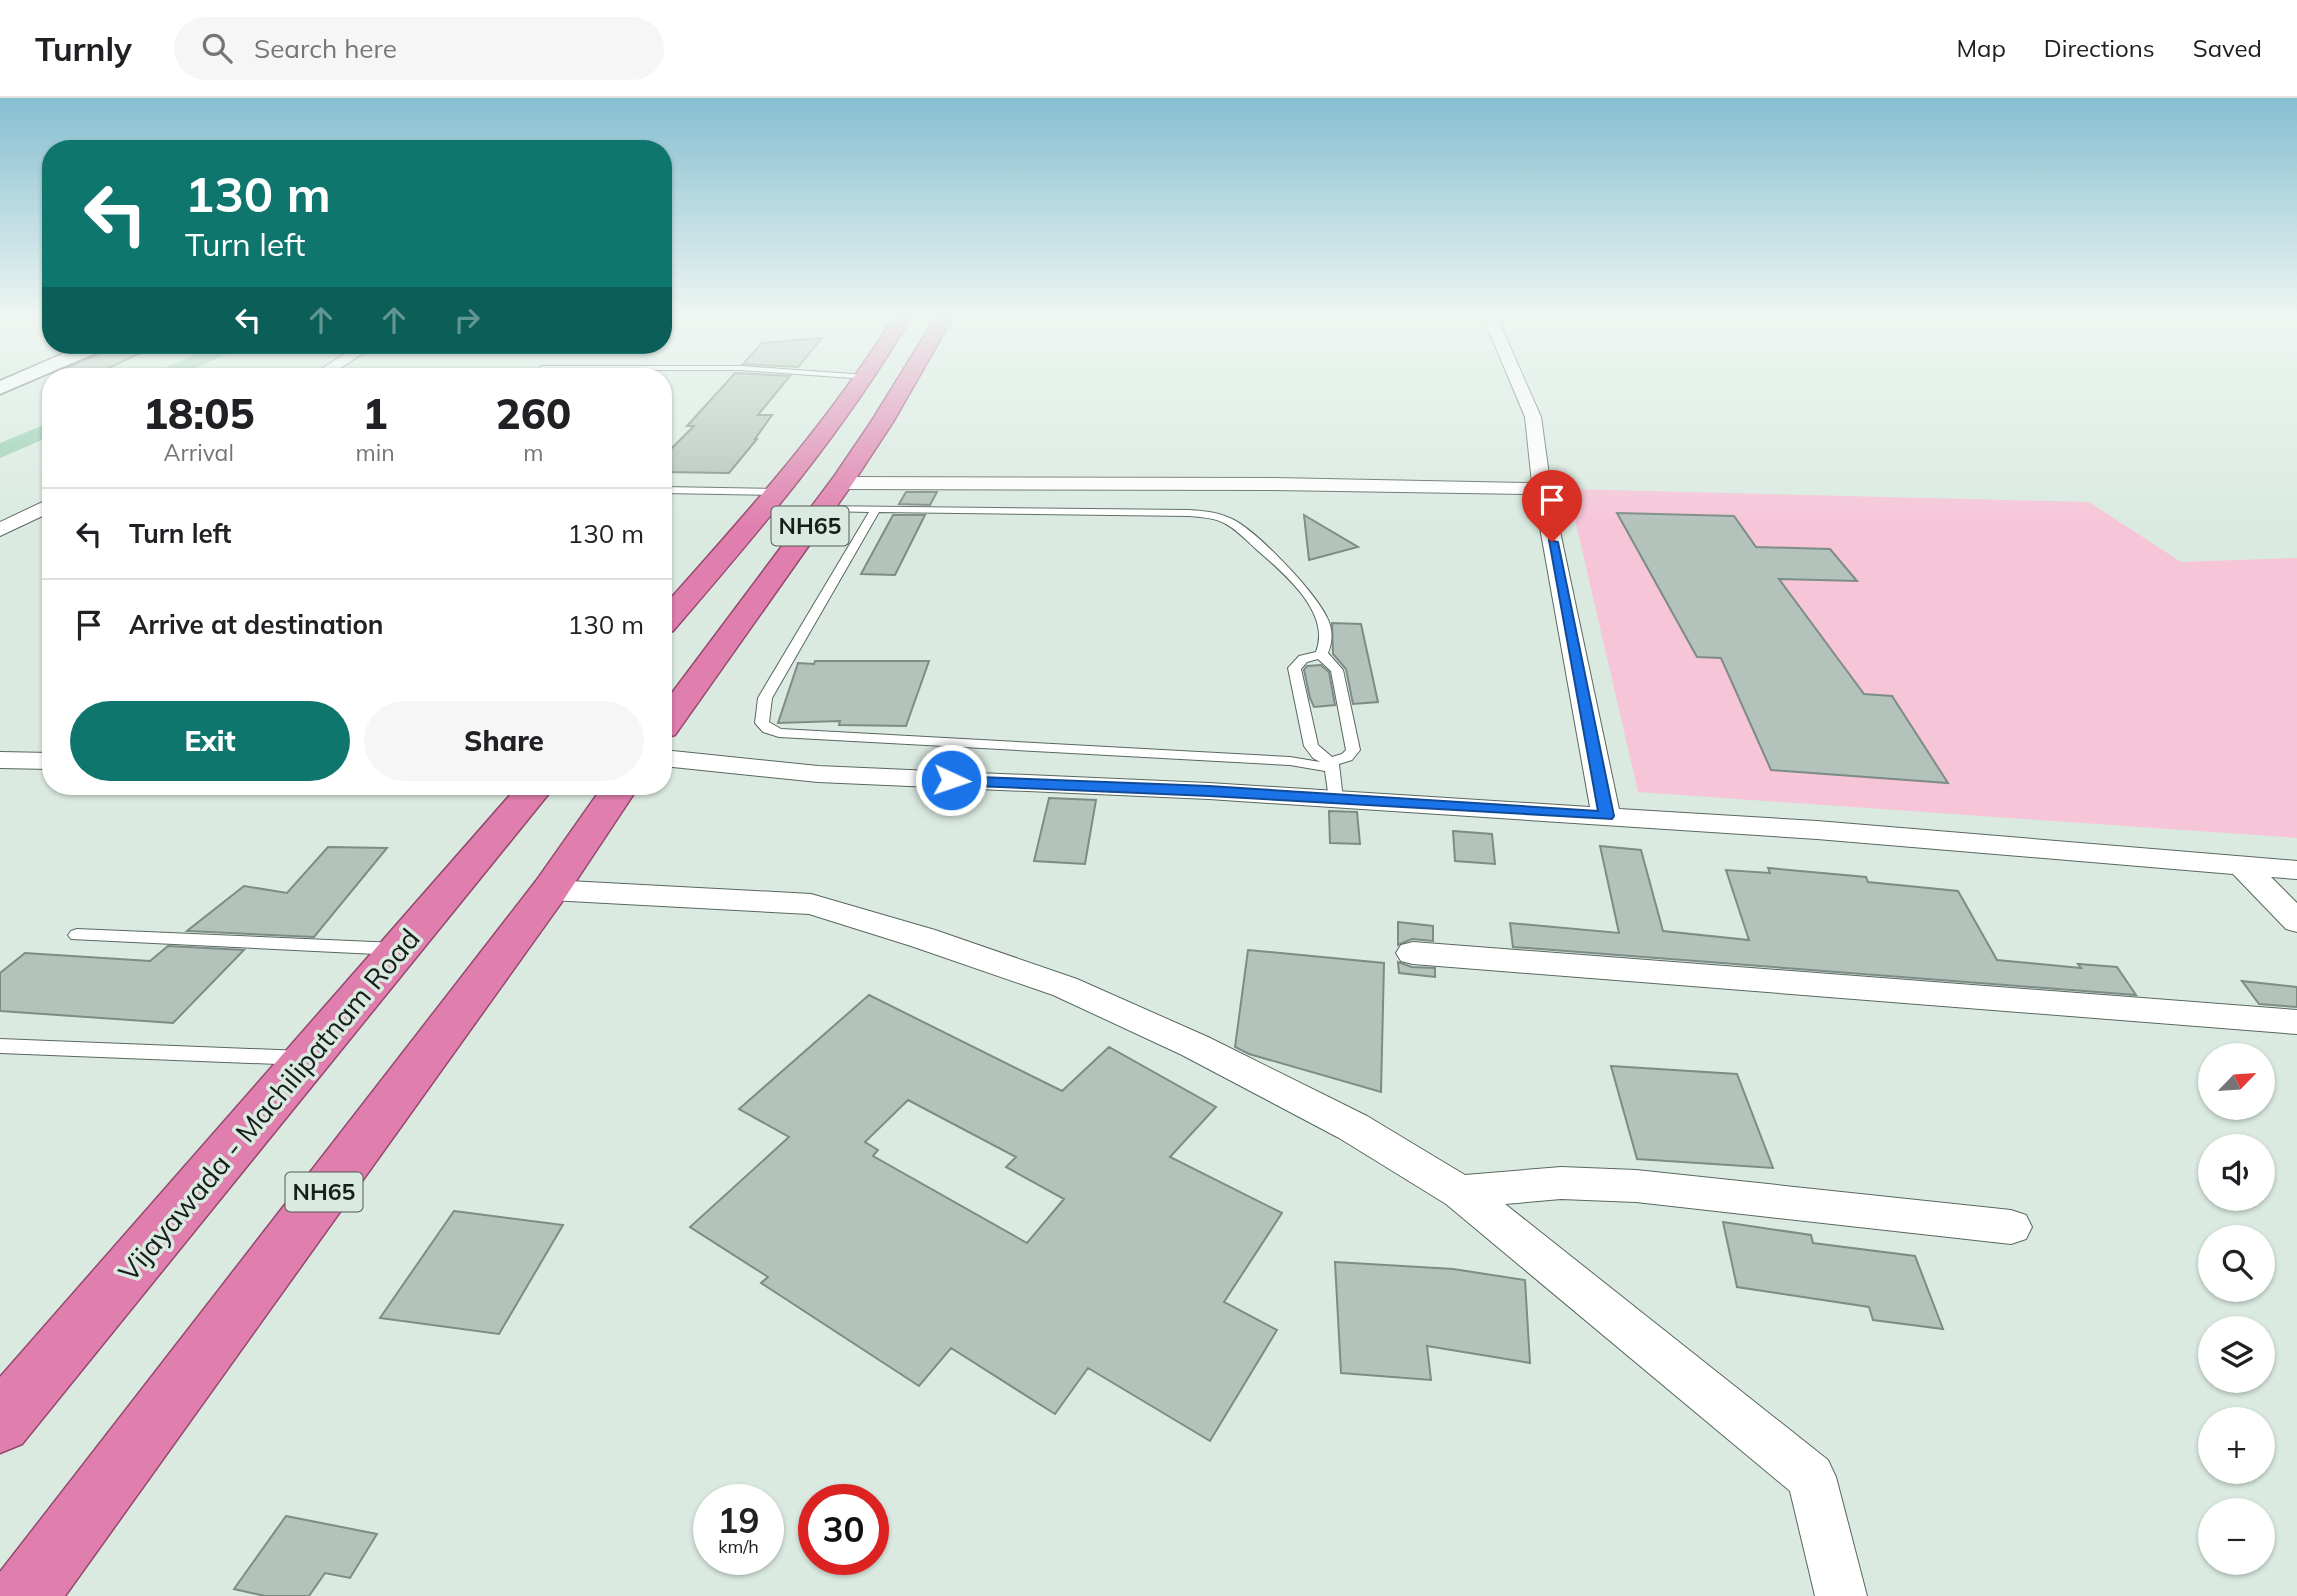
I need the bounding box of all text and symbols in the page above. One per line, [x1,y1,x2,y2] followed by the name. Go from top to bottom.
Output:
[174,17,664,80] search box
[35,28,132,69] text: Turnly
[198,29,236,67] icon: search
[254,32,397,65] text: Search here
[1956,33,2006,63] text: Map
[2044,33,2155,63] text: Directions
[2193,33,2262,63] text: Saved
[185,163,331,224] text: 130 m
[70,168,161,259] icon: left
[185,224,305,264] text: Turn left
[229,301,267,339] icon: left
[302,301,340,339] icon: ahead
[375,301,413,339] icon: ahead
[448,301,486,339] icon: right
[143,387,255,440] text: 18:05
[362,387,388,440] text: 1
[496,387,571,440] text: 260
[164,438,234,467] text: Arrival
[355,438,395,467] text: min
[523,438,543,467] text: m
[1522,470,1582,542] pin
[1533,481,1571,519] icon: arrive
[772,506,848,546] road number: NH65
[70,515,108,553] icon: left
[129,517,231,550] text: Turn left
[568,517,644,550] text: 130 m
[70,606,108,644] icon: arrive
[129,608,384,641] text: Arrive at destination
[568,608,644,641] text: 130 m
[70,701,350,781] button: Exit
[364,701,644,781] button: Share
[914,743,988,817] position arrow
[111,921,427,1288] street label: Vijayawada - Machilipatnam Road
[2198,1043,2275,1120] north arrow
[2198,1043,2275,1575] map controls
[2198,1134,2275,1211] button: sound
[286,1172,362,1212] road number: NH65
[2198,1225,2275,1302] button: search
[2198,1316,2275,1393] button: layers
[2198,1407,2275,1484] button: +
[798,1484,889,1575] speed limit sign: 30
[717,1498,760,1542] text: 19
[2198,1498,2275,1575] button: −
[718,1535,759,1558] text: km/h

